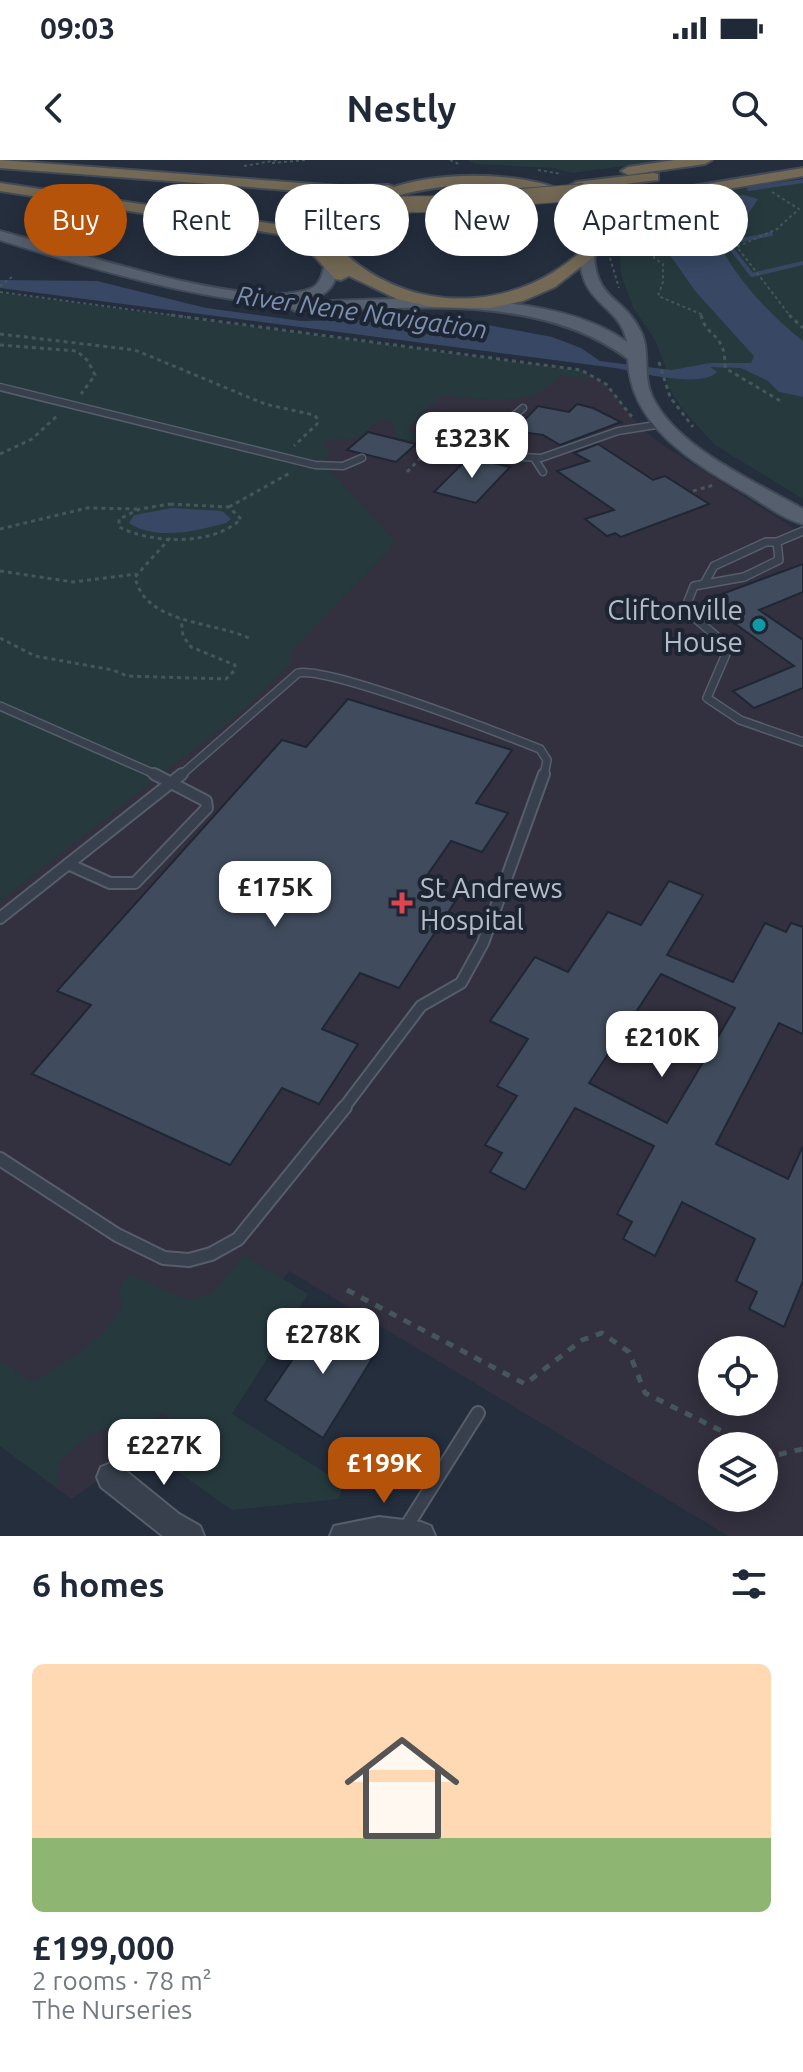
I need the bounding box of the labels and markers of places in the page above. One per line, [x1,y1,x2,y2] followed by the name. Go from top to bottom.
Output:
[416,412,528,480] pin: £323K
[607,594,743,657] place label: Cliftonville House
[750,616,768,634] marker: Cliftonville House
[219,861,331,929] pin: £175K
[420,872,563,935] place label: St Andrews Hospital
[391,892,413,914] marker: St Andrews Hospital
[606,1011,718,1079] pin: £210K
[267,1308,379,1376] pin: £278K
[108,1419,220,1487] pin: £227K
[328,1437,440,1505] pin: £199K

